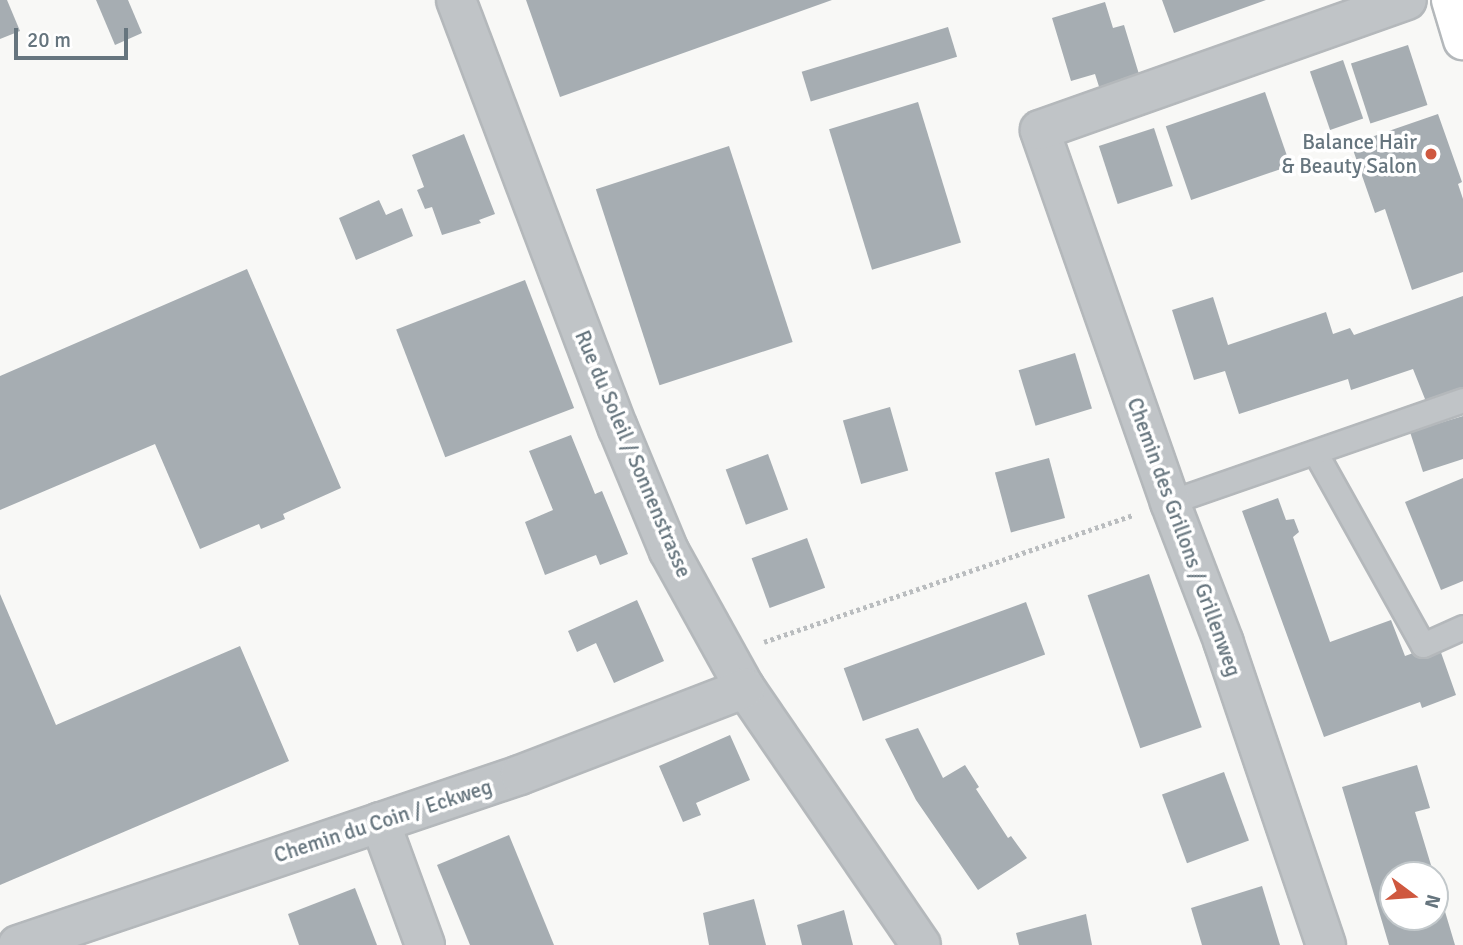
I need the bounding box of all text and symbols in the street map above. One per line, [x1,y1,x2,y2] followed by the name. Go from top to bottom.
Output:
[18,14,131,58] scale bar
[27,27,71,53] text: 20 m
[1281,129,1417,179] place label: Balance Hair & Beauty Salon
[1423,146,1439,162] marker: Balance Hair & Beauty Salon
[569,327,697,581] street label: Rue du Soleil / Sonnenstrasse
[1122,394,1246,680] street label: Chemin des Grillons / Grillenweg
[271,774,495,868] street label: Chemin du Coin / Eckweg
[1379,861,1449,931] north arrow
[1419,892,1446,911] text: N

